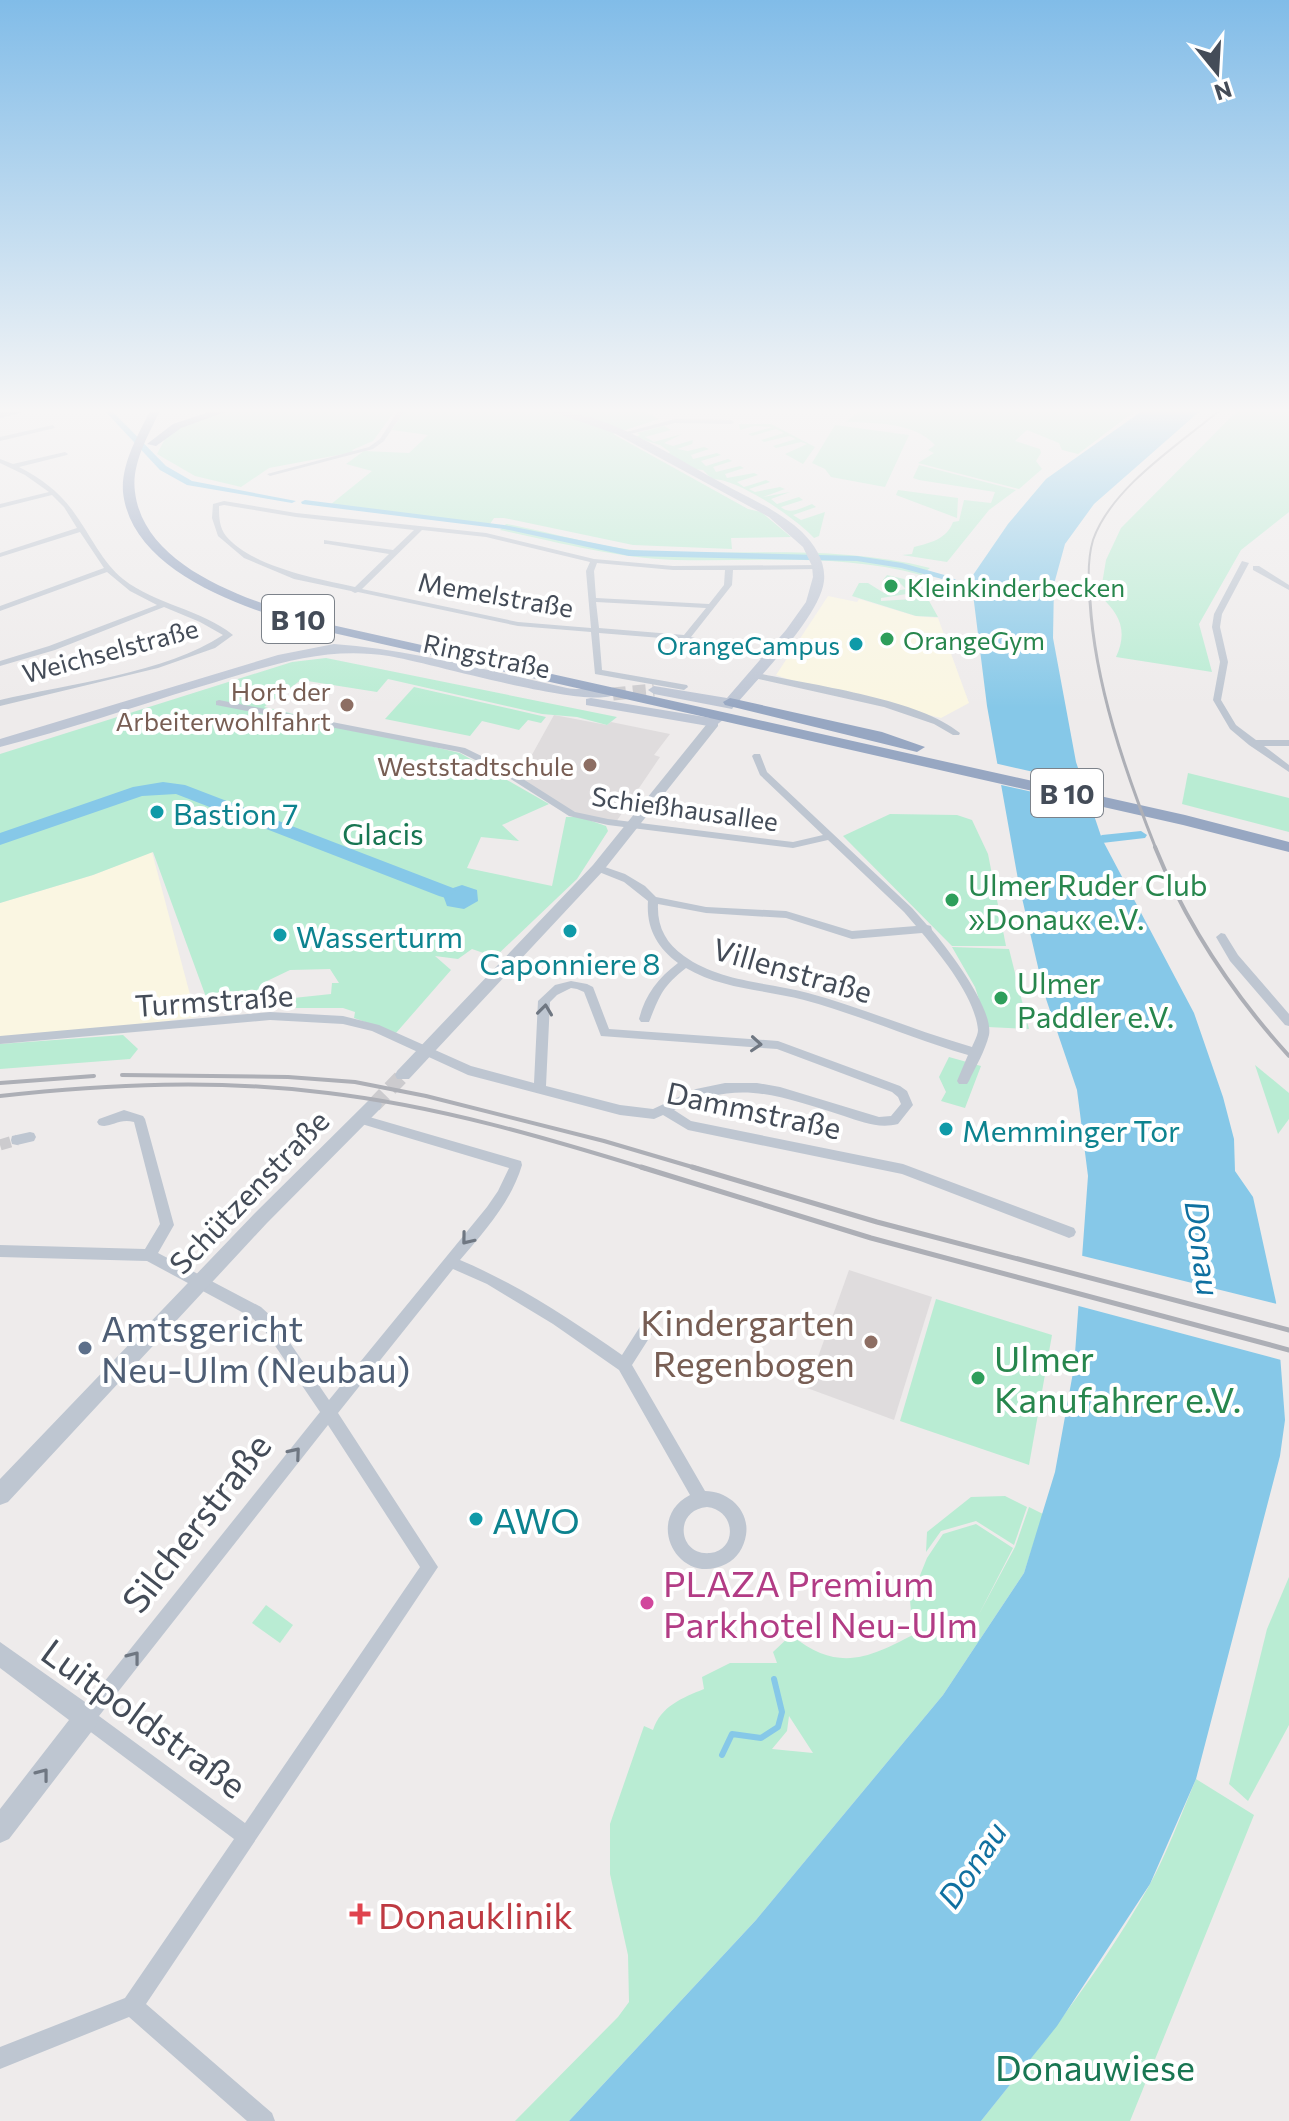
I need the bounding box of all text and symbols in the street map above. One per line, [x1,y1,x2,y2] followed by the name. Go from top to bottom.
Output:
[1177,32,1257,112] north arrow
[1211,76,1235,107] text: N
[416,565,576,623] street label: Memelstraße
[907,571,1125,602] place label: Kleinkinderbecken
[882,577,900,595] marker: Kleinkinderbecken
[262,595,334,643] road number: B 10
[19,612,201,688] street label: Weichselstraße
[903,624,1045,655] place label: OrangeGym
[421,626,553,684] street label: Ringstraße
[657,629,840,660] place label: OrangeCampus
[878,630,896,648] marker: OrangeGym
[847,635,865,653] marker: OrangeCampus
[115,675,331,736] place label: Hort der Arbeiterwohlfahrt
[338,696,356,714] marker: Hort der Arbeiterwohlfahrt
[377,750,574,781] place label: Weststadtschule
[581,756,599,774] marker: Weststadtschule
[1031,769,1103,817] road number: B 10
[590,780,780,836] street label: Schießhausallee
[173,794,298,831] place label: Bastion 7
[148,803,166,821] marker: Bastion 7
[342,814,424,851] park label: Glacis
[968,865,1208,936] place label: Ulmer Ruder Club »Donau« e.V.
[943,891,961,909] marker: Ulmer Ruder Club »Donau« e.V.
[296,917,463,954] place label: Wasserturm
[561,922,579,940] marker: Caponniere 8
[271,926,289,944] marker: Wasserturm
[709,929,877,1009] street label: Villenstraße
[479,944,661,981] place label: Caponniere 8
[1017,963,1174,1034] place label: Ulmer Paddler e.V.
[133,975,295,1023] street label: Turmstraße
[992,989,1010,1007] marker: Ulmer Paddler e.V.
[536,1004,553,1017] one-way arrow
[750,1035,763,1052] one-way arrow
[663,1072,845,1146] street label: Dammstraße
[160,1101,336,1281] street label: Schützenstraße
[962,1111,1180,1148] place label: Memminger Tor
[937,1120,955,1138] marker: Memminger Tor
[1178,1198,1230,1298] water label: Donau
[463,1230,477,1245] one-way arrow
[640,1299,855,1384] place label: Kindergarten Regenbogen
[101,1305,410,1390] place label: Amtsgericht Neu-Ulm (Neubau)
[862,1333,880,1351] marker: Kindergarten Regenbogen
[994,1335,1241,1420] place label: Ulmer Kanufahrer e.V.
[76,1339,94,1357] marker: Amtsgericht Neu-Ulm (Neubau)
[969,1369,987,1387] marker: Ulmer Kanufahrer e.V.
[111,1424,279,1620] street label: Silcherstraße
[285,1447,300,1462] one-way arrow
[492,1497,580,1541] place label: AWO
[467,1510,485,1528] marker: AWO
[663,1560,978,1645] place label: PLAZA Premium Parkhotel Neu-Ulm
[638,1594,656,1612] marker: PLAZA Premium Parkhotel Neu-Ulm
[34,1628,256,1806] street label: Luitpoldstraße
[125,1651,139,1666] one-way arrow
[34,1768,48,1783] one-way arrow
[928,1813,1014,1915] water label: Donau
[378,1892,573,1936] place label: Donauklinik
[349,1903,371,1925] marker: Donauklinik
[995,2044,1195,2088] park label: Donauwiese

